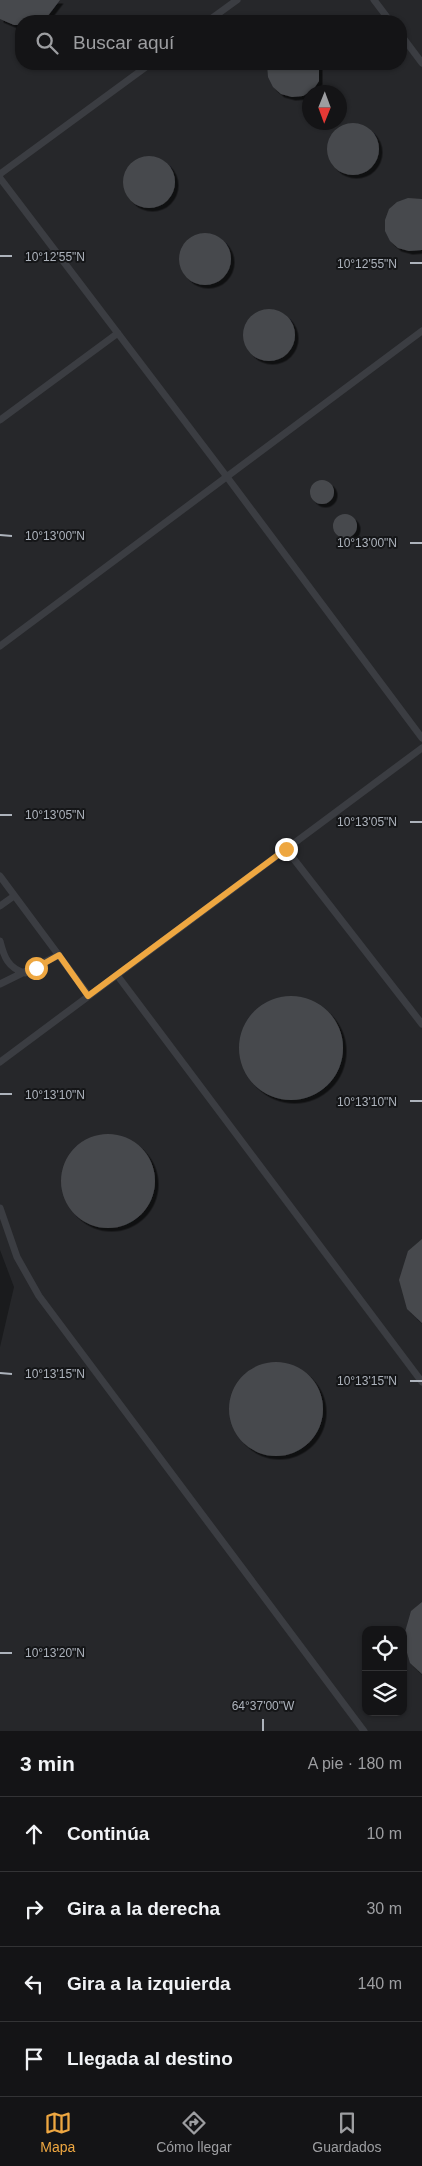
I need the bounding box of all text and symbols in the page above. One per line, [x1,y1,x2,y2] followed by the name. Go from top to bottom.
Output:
[15,15,407,70] search box
[33,29,61,57] icon: search
[73,32,174,53] text: Buscar aquí
[302,85,347,130] north arrow
[25,250,85,264] text: 10°12'55"N
[337,257,397,271] text: 10°12'55"N
[25,529,85,543] text: 10°13'00"N
[337,536,397,550] text: 10°13'00"N
[25,808,85,822] text: 10°13'05"N
[337,815,397,829] text: 10°13'05"N
[275,838,298,861] route end
[25,957,48,980] route start
[25,1088,85,1102] text: 10°13'10"N
[337,1095,397,1109] text: 10°13'10"N
[25,1367,85,1381] text: 10°13'15"N
[337,1374,397,1388] text: 10°13'15"N
[362,1626,407,1716] map controls
[362,1626,407,1671] button: locate
[25,1646,85,1660] text: 10°13'20"N
[362,1671,407,1716] button: layers
[232,1699,295,1713] text: 64°37'00"W
[20,1752,75,1775] text: 3 min
[308,1755,402,1772] text: A pie · 180 m
[20,1820,48,1848] icon: ahead
[67,1823,149,1844] text: Continúa
[366,1825,402,1842] text: 10 m
[20,1895,48,1923] icon: right
[67,1898,220,1919] text: Gira a la derecha
[366,1900,402,1917] text: 30 m
[20,1970,48,1998] icon: left
[67,1973,231,1994] text: Gira a la izquierda
[358,1975,402,1992] text: 140 m
[20,2045,48,2073] icon: arrive
[67,2048,233,2069] text: Llegada al destino
[40,2109,75,2155] tab: Mapa
[156,2109,232,2155] tab: Cómo llegar
[312,2109,382,2155] tab: Guardados

